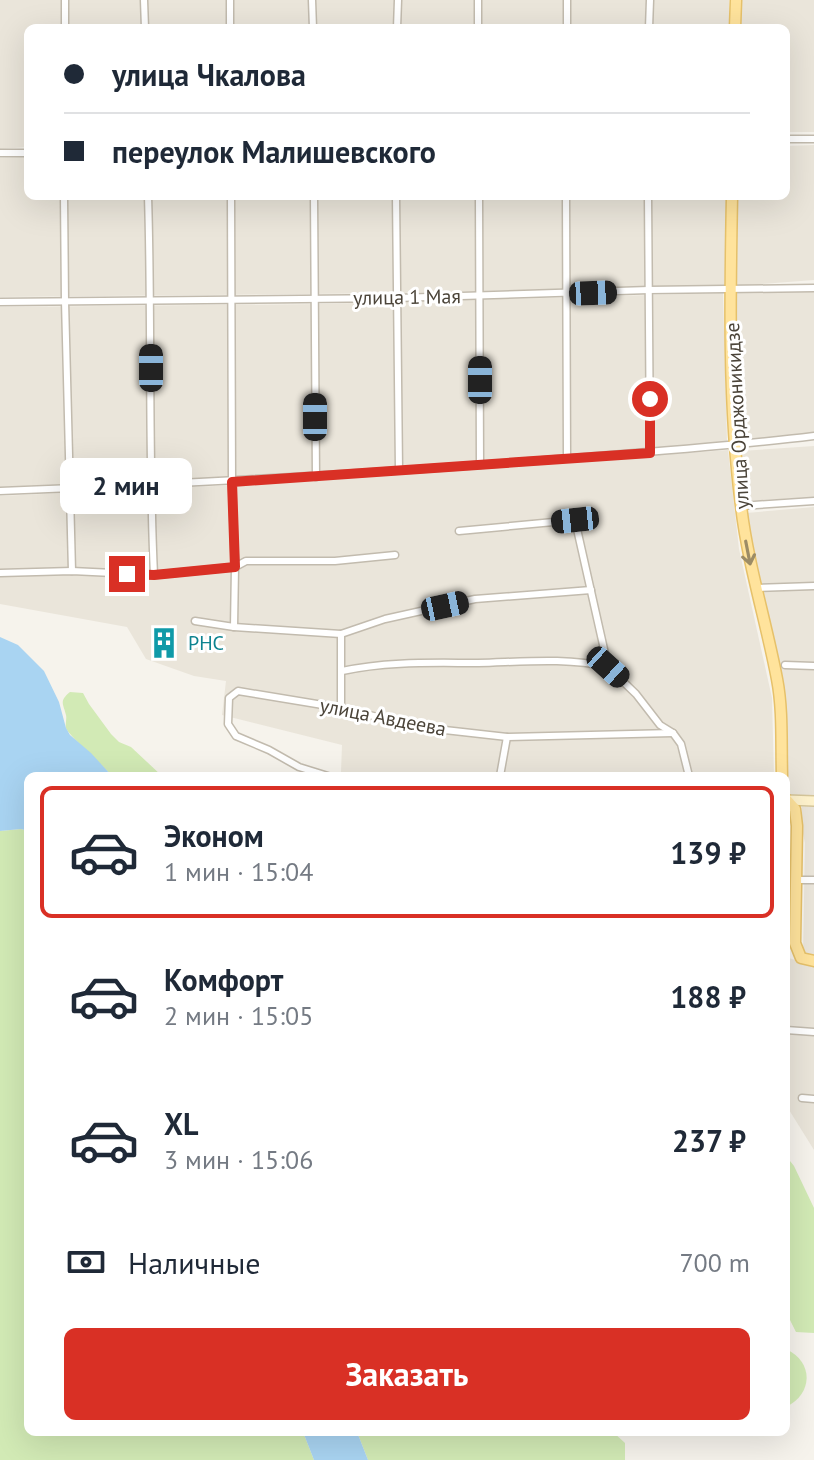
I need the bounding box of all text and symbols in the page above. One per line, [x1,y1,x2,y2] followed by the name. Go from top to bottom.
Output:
[112,55,306,94] text: улица Чкалова
[112,132,436,171] text: переулок Малишевского
[569,280,617,306] car
[353,283,461,311] street label: улица 1 Мая
[719,322,755,510] street label: улица Орджоникидзе
[139,344,163,392] car
[468,356,492,404] car
[632,381,668,417] route start
[303,393,327,441] car
[61,458,193,514] callout: 2 мин
[93,469,159,502] text: 2 мин
[550,506,600,534] car
[741,540,756,565] one-way arrow
[109,556,145,592] route end
[419,589,471,623] car
[147,626,181,660] building icon: РНС
[188,630,224,656] place label: РНС
[582,642,634,692] car
[318,692,448,742] street label: улица Авдеева
[68,816,140,888] icon: car
[164,816,264,855] text: Эконом
[670,833,746,872] text: 139 ₽
[164,855,313,888] text: 1 мин · 15:04
[68,960,140,1032] icon: car
[164,960,283,999] text: Комфорт
[670,977,746,1016] text: 188 ₽
[164,999,313,1032] text: 2 мин · 15:05
[68,1104,140,1176] icon: car
[164,1104,198,1143] text: XL
[672,1121,746,1160] text: 237 ₽
[164,1143,313,1176] text: 3 мин · 15:06
[64,1240,108,1284] icon: cash
[128,1243,260,1282] text: Наличные
[679,1246,750,1279] text: 700 m
[64,1328,750,1420] button: Заказать

